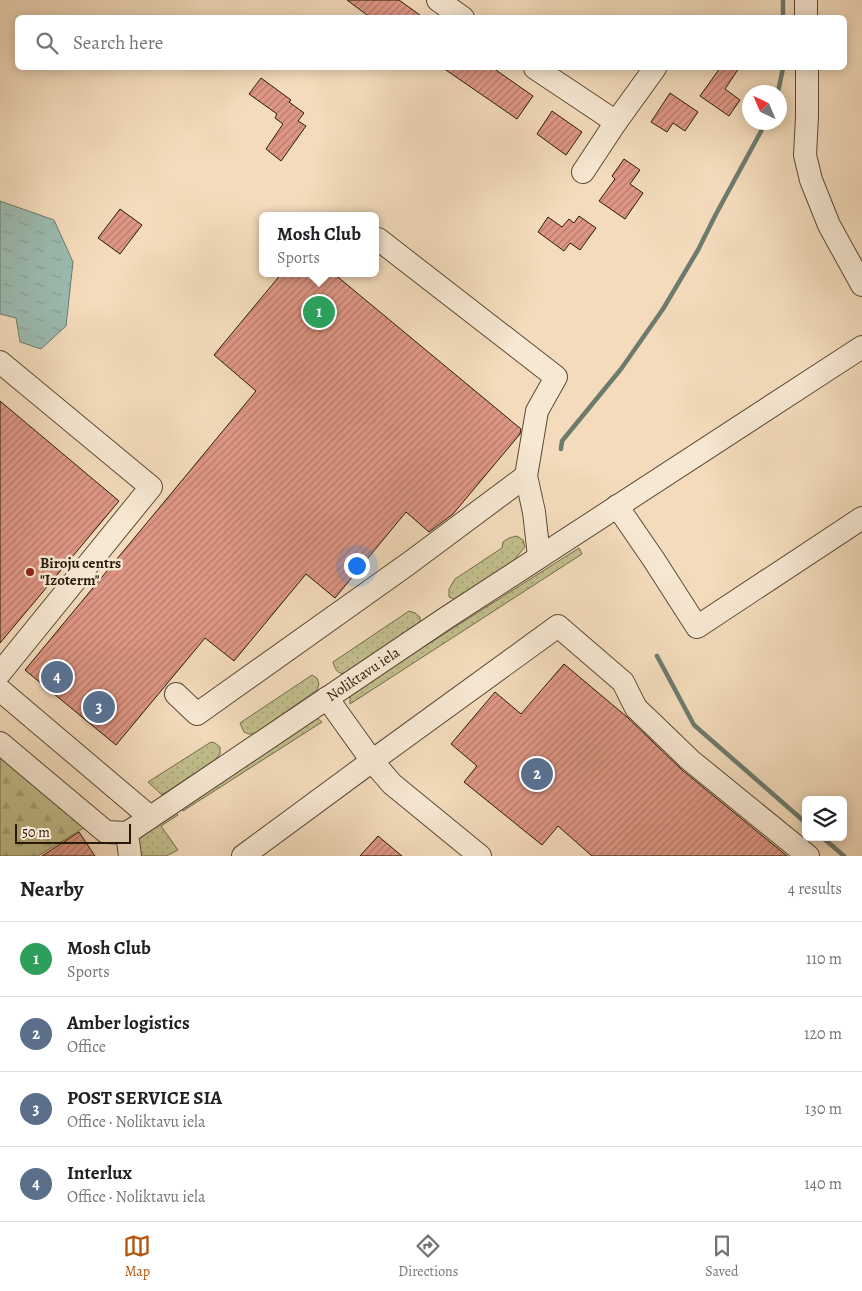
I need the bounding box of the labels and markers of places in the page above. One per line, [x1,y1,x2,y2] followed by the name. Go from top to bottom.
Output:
[303,293,335,331] pin: 1
[40,553,121,590] place label: Biroju centrs "Izoterm"
[24,566,36,578] marker: Biroju centrs "Izoterm"
[41,658,73,696] pin: 4
[83,688,115,726] pin: 3
[521,755,553,793] pin: 2

